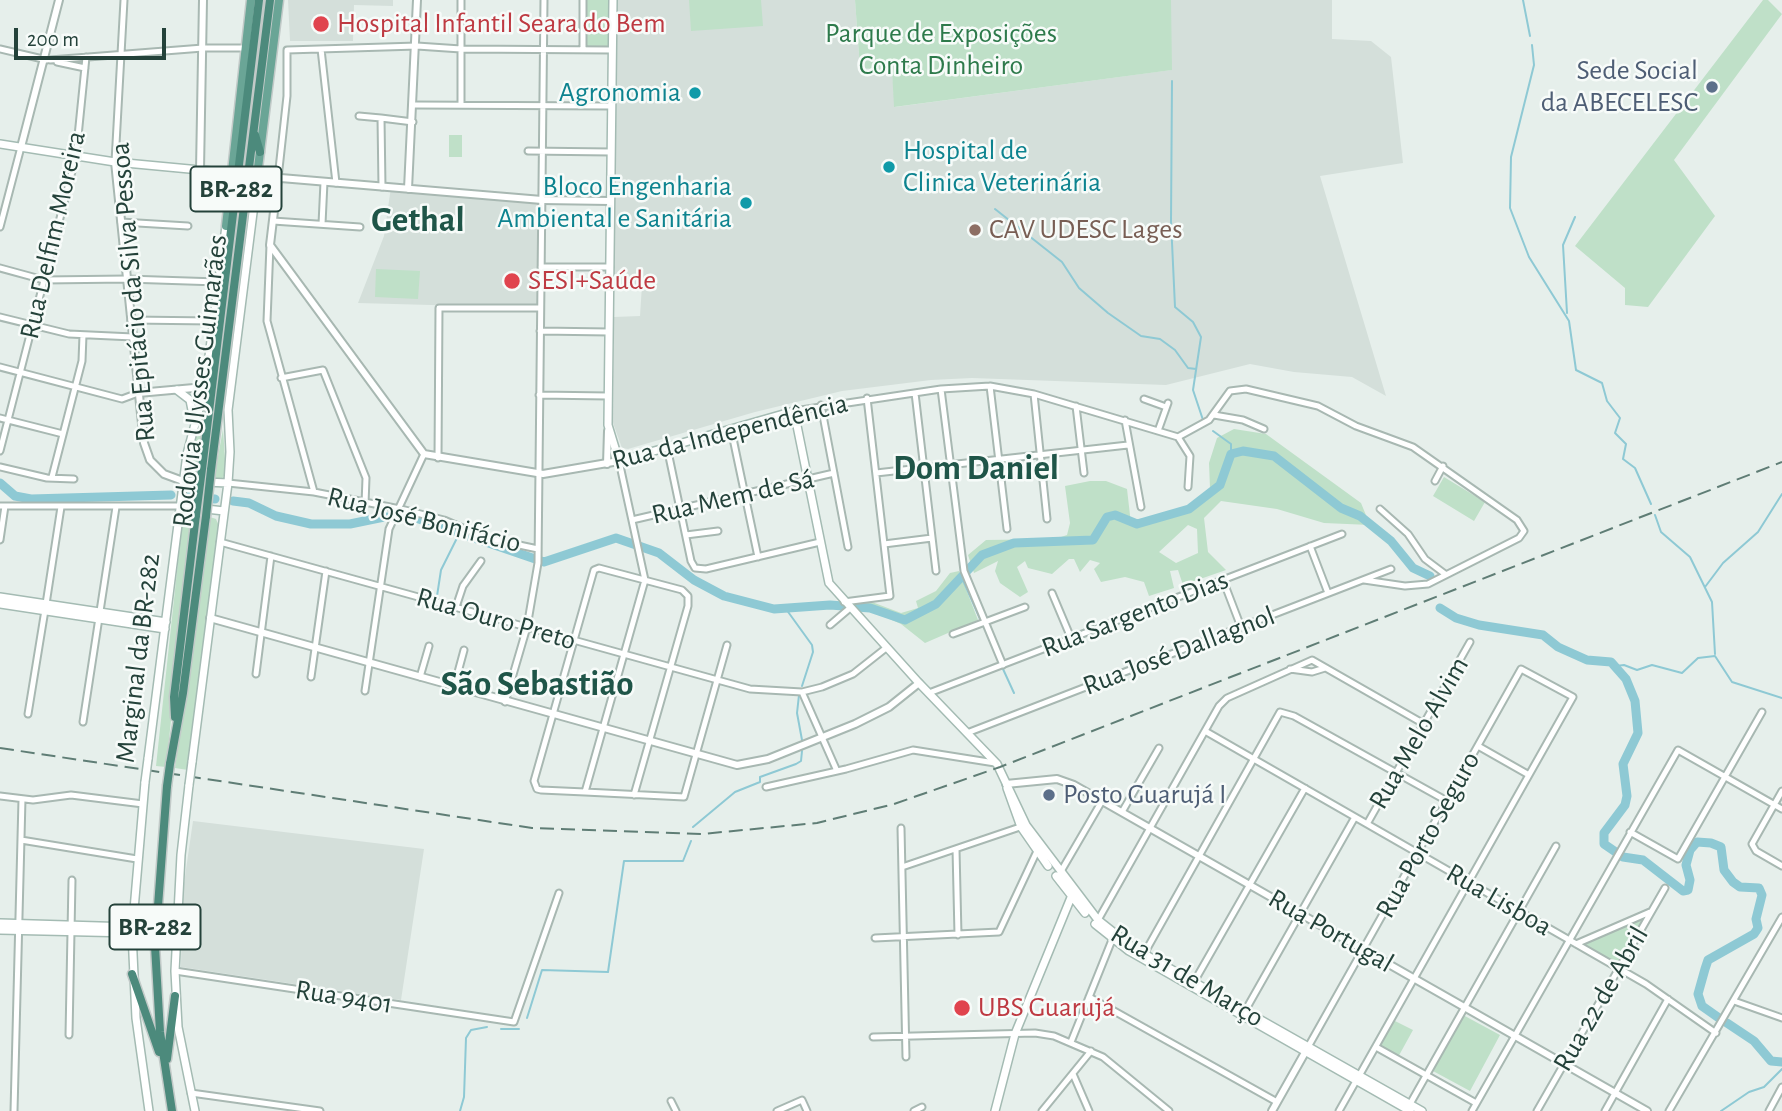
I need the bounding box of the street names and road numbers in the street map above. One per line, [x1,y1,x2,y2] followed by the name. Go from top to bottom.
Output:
[13,128,93,342] street label: Rua Delfim Moreira
[103,141,163,443] street label: Rua Epitácio da Silva Pessoa
[190,166,282,212] road number: BR-282
[165,233,235,529] street label: Rodovia Ulysses Guimarães
[609,386,851,478] street label: Rua da Independência
[648,462,818,532] street label: Rua Mem de Sá
[324,480,524,560] street label: Rua José Bonifácio
[108,551,168,765] street label: Marginal da BR-282
[1037,563,1233,665] street label: Rua Sargento Dias
[412,580,580,658] street label: Rua Ouro Preto
[1078,599,1280,703] street label: Rua José Dallagnol
[1362,651,1476,815] street label: Rua Melo Alvim
[1368,746,1488,924] street label: Rua Porto Seguro
[1440,856,1558,944] street label: Rua Lisboa
[1262,882,1400,980] street label: Rua Portugal
[110,904,200,950] road number: BR-282
[1104,917,1270,1035] street label: Rua 31 de Março
[1546,920,1656,1078] street label: Rua 22 de Abril
[293,973,395,1021] street label: Rua 9401

